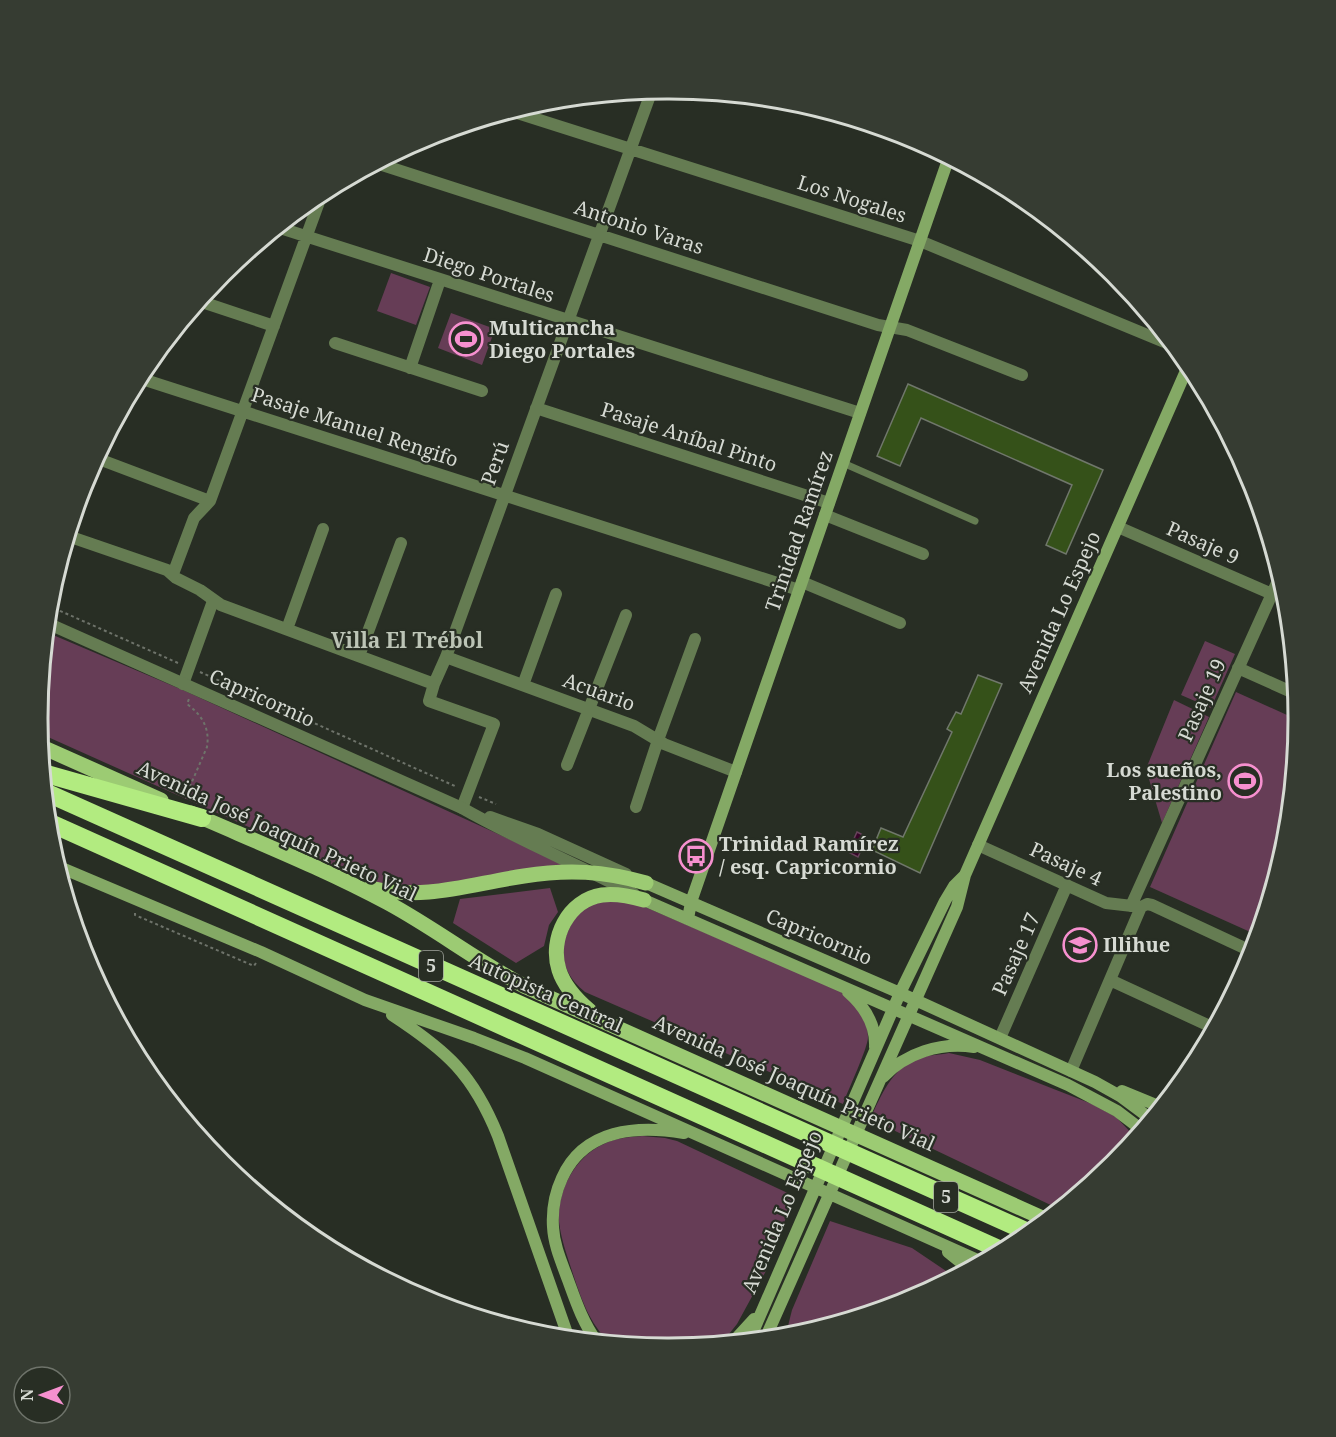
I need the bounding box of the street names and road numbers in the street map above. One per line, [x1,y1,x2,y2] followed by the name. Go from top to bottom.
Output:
[794,168,910,229] street label: Los Nogales
[571,193,707,260] street label: Antonio Varas
[420,241,558,308] street label: Diego Portales
[248,380,462,473] street label: Pasaje Manuel Rengifo
[598,395,781,478] street label: Pasaje Aníbal Pinto
[474,437,515,489] street label: Perú
[758,447,839,615] street label: Trinidad Ramírez
[1163,515,1244,570] street label: Pasaje 9
[1011,527,1106,697] street label: Avenida Lo Espejo
[1171,654,1232,745] street label: Pasaje 19
[205,662,319,733] street label: Capricornio
[559,666,639,717] street label: Acuario
[133,754,422,907] street label: Avenida José Joaquín Prieto Vial
[1026,835,1107,892] street label: Pasaje 4
[762,902,877,971] street label: Capricornio
[985,908,1046,999] street label: Pasaje 17
[465,947,627,1039] street label: Autopista Central
[419,951,443,981] road number: 5
[649,1008,939,1157] street label: Avenida José Joaquín Prieto Vial
[735,1126,828,1297] street label: Avenida Lo Espejo
[934,1182,958,1212] road number: 5

